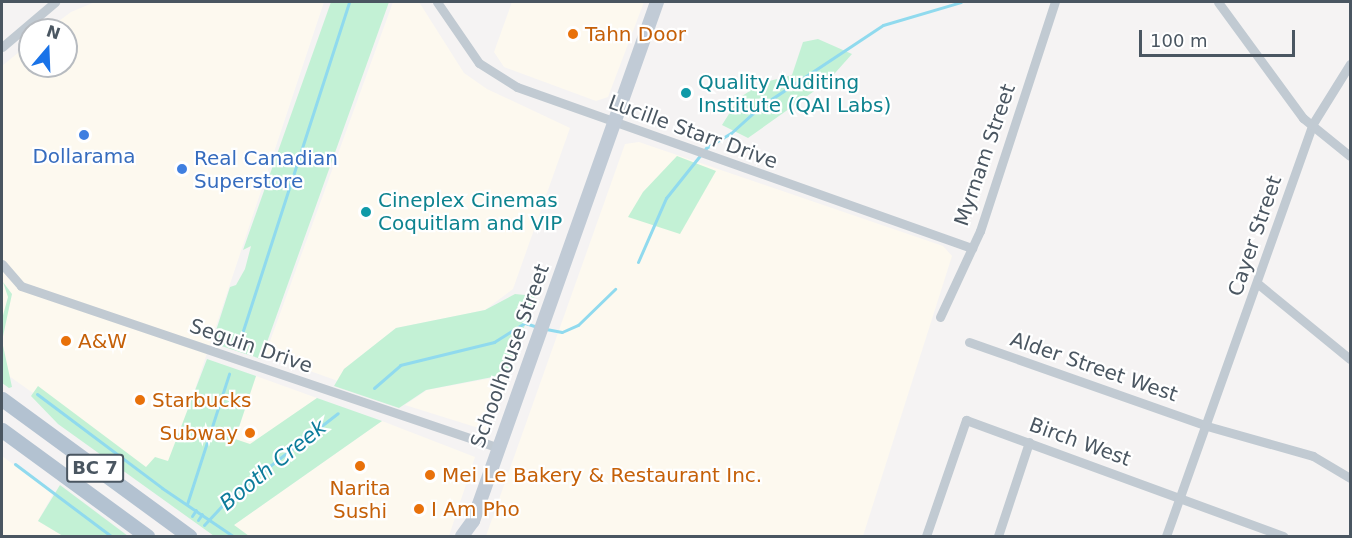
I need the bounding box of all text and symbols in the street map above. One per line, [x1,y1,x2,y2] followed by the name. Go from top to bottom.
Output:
[18,18,78,78] north arrow
[1142,18,1298,56] scale bar
[44,21,63,44] text: N
[585,22,686,46] place label: Tahn Door
[566,27,580,41] marker: Tahn Door
[1150,30,1208,51] text: 100 m
[698,70,891,117] place label: Quality Auditing Institute (QAI Labs)
[949,81,1021,229] street label: Myrnam Street
[679,86,693,100] marker: Quality Auditing Institute (QAI Labs)
[605,90,781,174] street label: Lucille Starr Drive
[77,128,91,142] marker: Dollarama
[32,144,136,168] place label: Dollarama
[194,146,338,193] place label: Real Canadian Superstore
[175,162,189,176] marker: Real Canadian Superstore
[1223,173,1287,299] street label: Cayer Street
[378,189,562,236] place label: Cineplex Cinemas Coquitlam and VIP
[359,205,373,219] marker: Cineplex Cinemas Coquitlam and VIP
[466,261,554,451] street label: Schoolhouse Street
[186,314,316,378] street label: Seguin Drive
[1007,327,1181,407] street label: Alder Street West
[78,329,127,353] place label: A&W
[59,334,73,348] marker: A&W
[152,388,251,412] place label: Starbucks
[133,393,147,407] marker: Starbucks
[1026,413,1134,471] street label: Birch West
[215,414,331,516] water label: Booth Creek
[159,421,238,445] place label: Subway
[243,426,257,440] marker: Subway
[65,453,125,483] road number: BC 7
[353,459,367,473] marker: Narita Sushi
[442,463,762,487] place label: Mei Le Bakery & Restaurant Inc.
[423,468,437,482] marker: Mei Le Bakery & Restaurant Inc.
[329,476,391,523] place label: Narita Sushi
[431,497,520,521] place label: I Am Pho
[412,502,426,516] marker: I Am Pho

